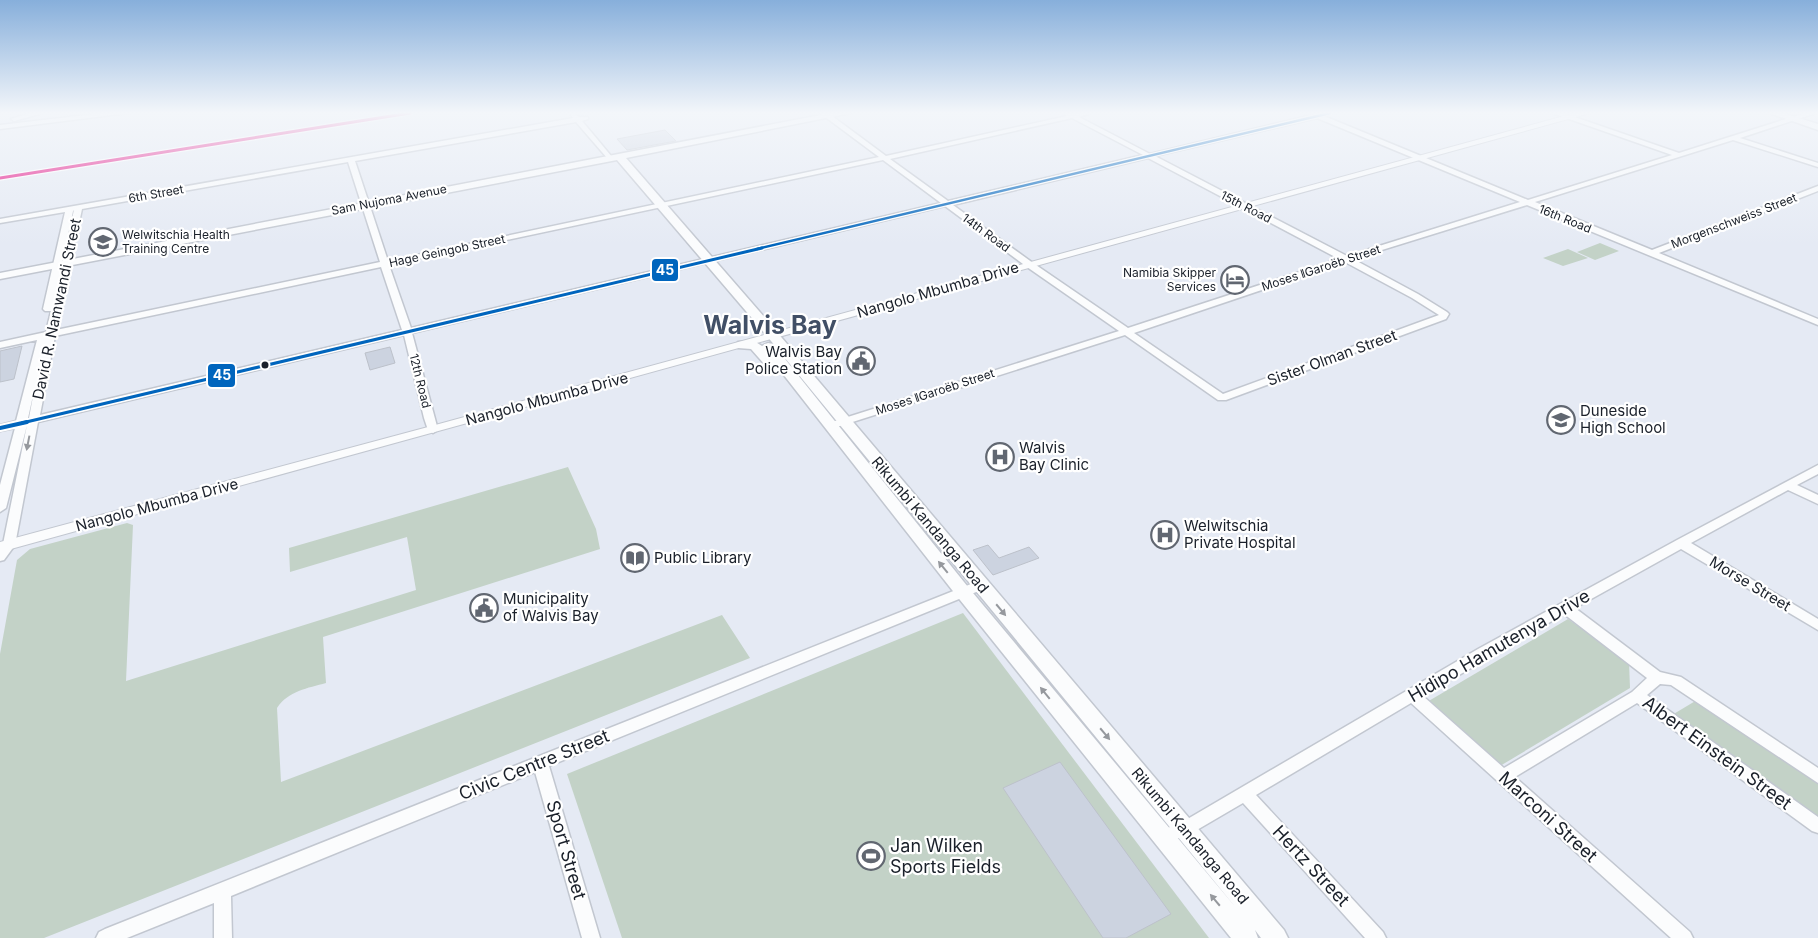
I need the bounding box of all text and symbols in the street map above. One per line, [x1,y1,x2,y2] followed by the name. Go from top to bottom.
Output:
[127,181,185,206] street label: 6th Street
[330,181,448,218] street label: Sam Nujoma Avenue
[1218,187,1274,226] street label: 15th Road
[1669,190,1799,251] street label: Morgenschweiss Street
[1537,201,1594,236] street label: 16th Road
[959,210,1013,255] street label: 14th Road
[28,217,85,401] street label: David R. Namwandi Street
[88,227,118,257] school or university icon: Welwitschia Health Training Centre
[122,227,230,256] place label: Welwitschia Health Training Centre
[387,231,506,270] street label: Hage Geingob Street
[1259,241,1382,294] street label: Moses ǁGaroëb Street
[855,257,1021,322] street label: Nangolo Mbumba Drive
[651,258,679,282] line badge: 45
[656,261,674,278] text: 45
[1123,265,1216,294] place label: Namibia Skipper Services
[1220,265,1250,295] hotel icon: Namibia Skipper Services
[703,310,837,340] district label: Walvis Bay
[1264,325,1399,390] street label: Sister Olman Street
[745,342,843,378] place label: Walvis Bay Police Station
[846,346,876,376] public building icon: Walvis Bay Police Station
[406,352,434,410] street label: 12th Road
[260,360,270,370] unlabelled marker
[207,363,236,388] line badge: 45
[873,365,996,418] street label: Moses ǁGaroëb Street
[213,366,231,383] text: 45
[463,368,630,429] street label: Nangolo Mbumba Drive
[1580,401,1666,437] place label: Duneside High School
[1546,405,1576,435] school or university icon: Duneside High School
[24,435,32,451] one-way arrow
[1019,438,1089,474] place label: Walvis Bay Clinic
[985,442,1015,472] hospital icon: Walvis Bay Clinic
[868,453,993,597] street label: Rikumbi Kandanga Road
[73,474,240,535] street label: Nangolo Mbumba Drive
[1184,516,1296,552] place label: Welwitschia Private Hospital
[1150,520,1180,550] hospital icon: Welwitschia Private Hospital
[620,543,650,573] library icon: Public Library
[654,548,752,567] place label: Public Library
[1706,552,1794,615] street label: Morse Street
[937,561,948,574] one-way arrow
[1404,585,1593,706] street label: Hidipo Hamutenya Drive
[503,589,599,625] place label: Municipality of Walvis Bay
[469,593,499,623] public building icon: Municipality of Walvis Bay
[995,603,1007,615] one-way arrow
[1040,687,1051,700] one-way arrow
[1639,692,1796,814] street label: Albert Einstein Street
[456,725,612,804] street label: Civic Centre Street
[1100,728,1111,741] one-way arrow
[1128,764,1253,908] street label: Rikumbi Kandanga Road
[1495,767,1602,866] street label: Marconi Street
[542,798,591,902] street label: Sport Street
[1269,821,1354,910] street label: Hertz Street
[890,835,1001,877] place label: Jan Wilken Sports Fields
[856,841,886,871] sports icon: Jan Wilken Sports Fields
[1209,894,1220,907] one-way arrow

